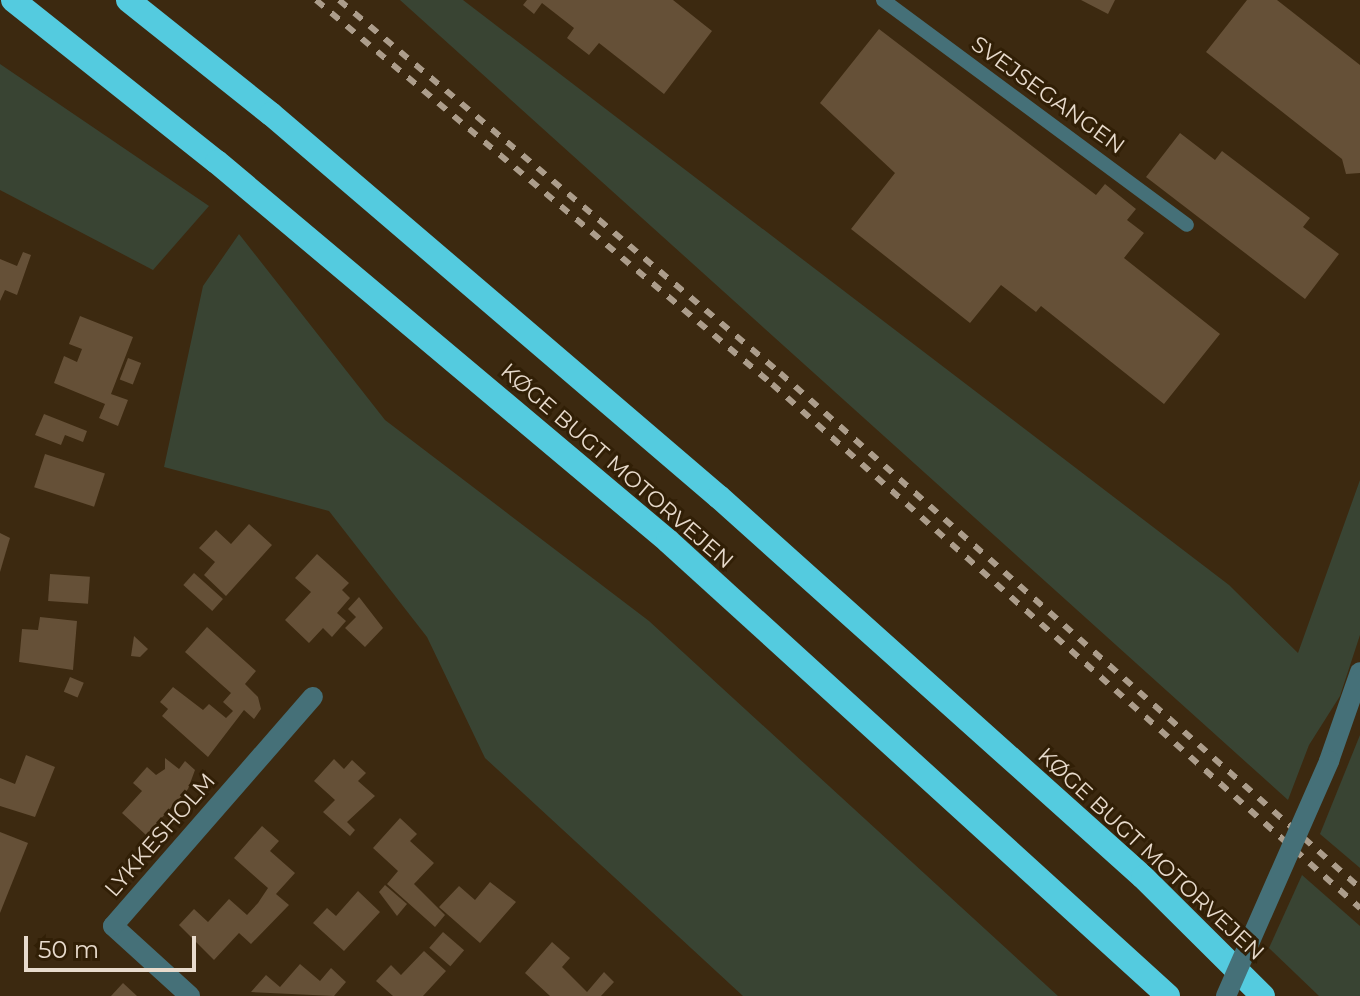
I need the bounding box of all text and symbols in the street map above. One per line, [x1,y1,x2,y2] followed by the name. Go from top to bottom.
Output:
[966,31,1130,159] street label: SVEJSEGANGEN
[495,358,739,574] street label: KØGE BUGT MOTORVEJEN
[1032,742,1270,966] street label: KØGE BUGT MOTORVEJEN
[99,768,221,902] street label: LYKKESHOLM
[28,920,200,970] scale bar
[38,935,99,964] text: 50 m

